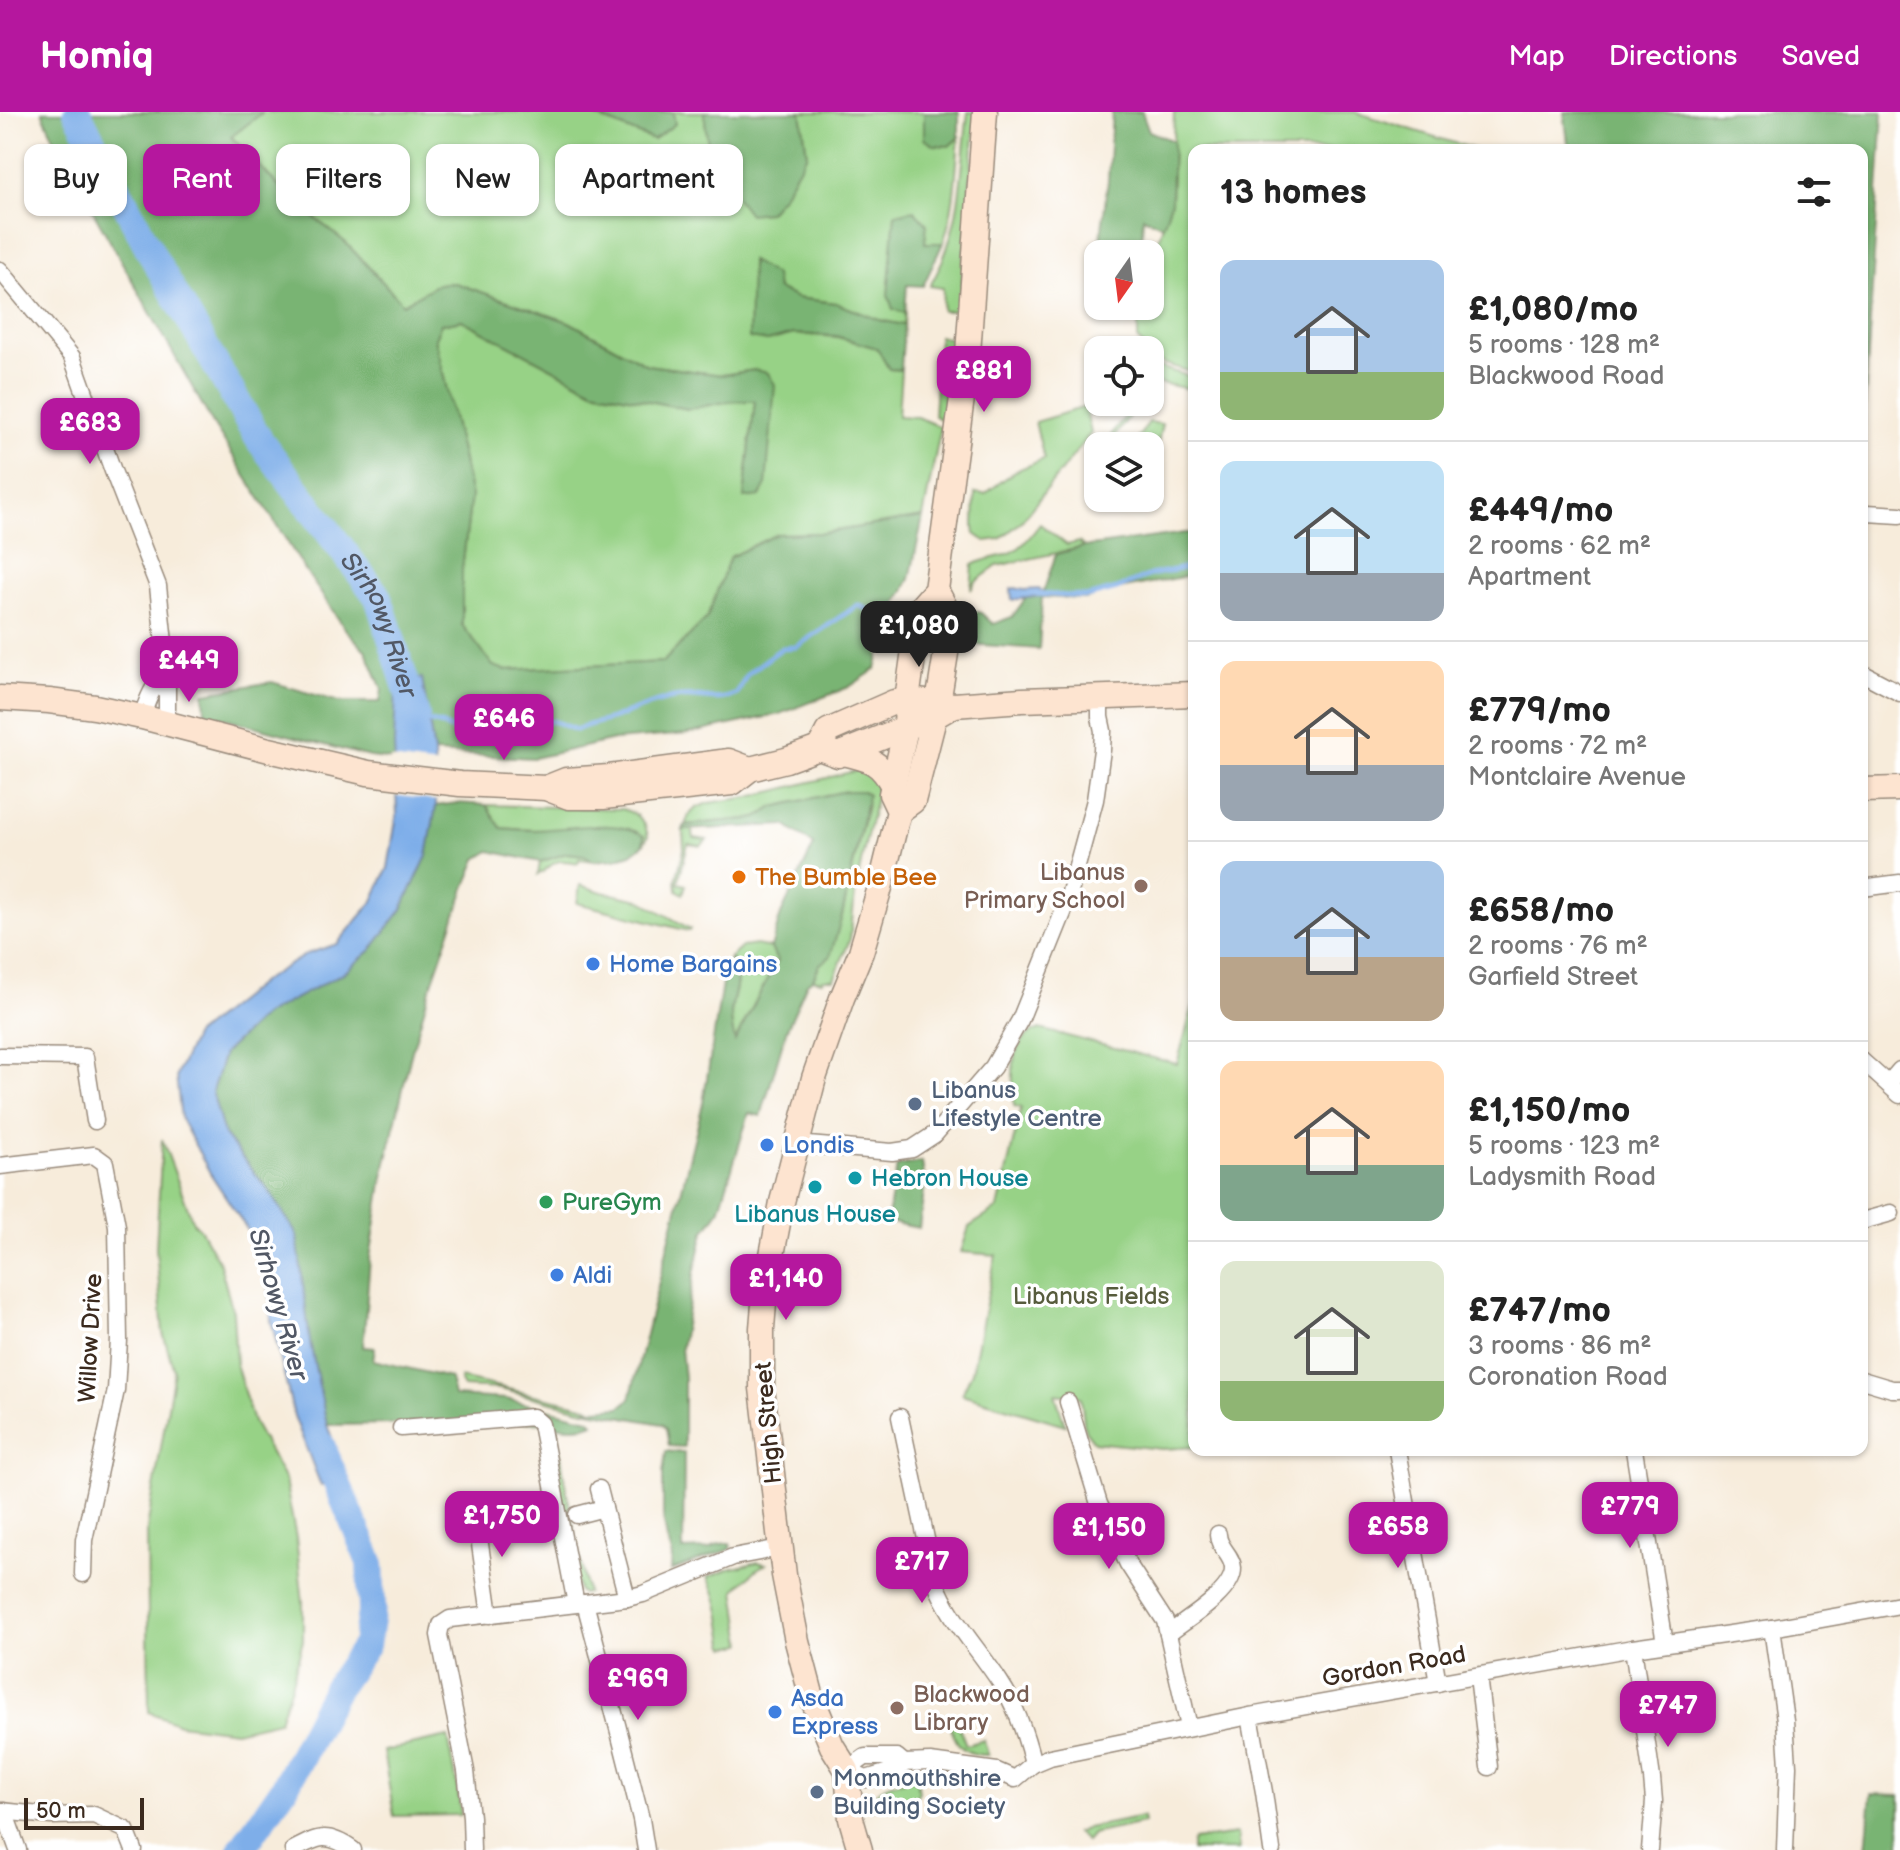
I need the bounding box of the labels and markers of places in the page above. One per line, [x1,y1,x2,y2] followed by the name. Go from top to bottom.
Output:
[937,346,1031,414] pin: £881
[43,398,137,466] pin: £683
[854,601,984,669] pin: £1,080
[142,636,236,704] pin: £449
[457,694,551,762] pin: £646
[964,858,1125,915] place label: Libanus Primary School
[755,863,937,892] place label: The Bumble Bee
[730,868,748,886] marker: The Bumble Bee
[1132,877,1150,895] marker: Libanus Primary School
[609,950,778,979] place label: Home Bargains
[584,955,602,973] marker: Home Bargains
[931,1076,1102,1133] place label: Libanus Lifestyle Centre
[906,1095,924,1113] marker: Libanus Lifestyle Centre
[783,1131,855,1160] place label: Londis
[758,1136,776,1154] marker: Londis
[871,1164,1029,1193] place label: Hebron House
[846,1169,864,1187] marker: Hebron House
[806,1178,824,1196] marker: Libanus House
[562,1188,662,1217] place label: PureGym
[537,1193,555,1211] marker: PureGym
[734,1200,896,1229] place label: Libanus House
[721,1254,851,1322] pin: £1,140
[573,1261,612,1290] place label: Aldi
[548,1266,566,1284] marker: Aldi
[1583,1482,1677,1550] pin: £779
[437,1491,567,1559] pin: £1,750
[1351,1502,1445,1570] pin: £658
[1044,1503,1174,1571] pin: £1,150
[875,1537,969,1605] pin: £717
[591,1654,685,1722] pin: £969
[913,1680,1030,1737] place label: Blackwood Library
[1621,1681,1715,1749] pin: £747
[791,1684,878,1741] place label: Asda Express
[888,1699,906,1717] marker: Blackwood Library
[766,1703,784,1721] marker: Asda Express
[833,1764,1005,1821] place label: Monmouthshire Building Society
[808,1783,826,1801] marker: Monmouthshire Building Society

